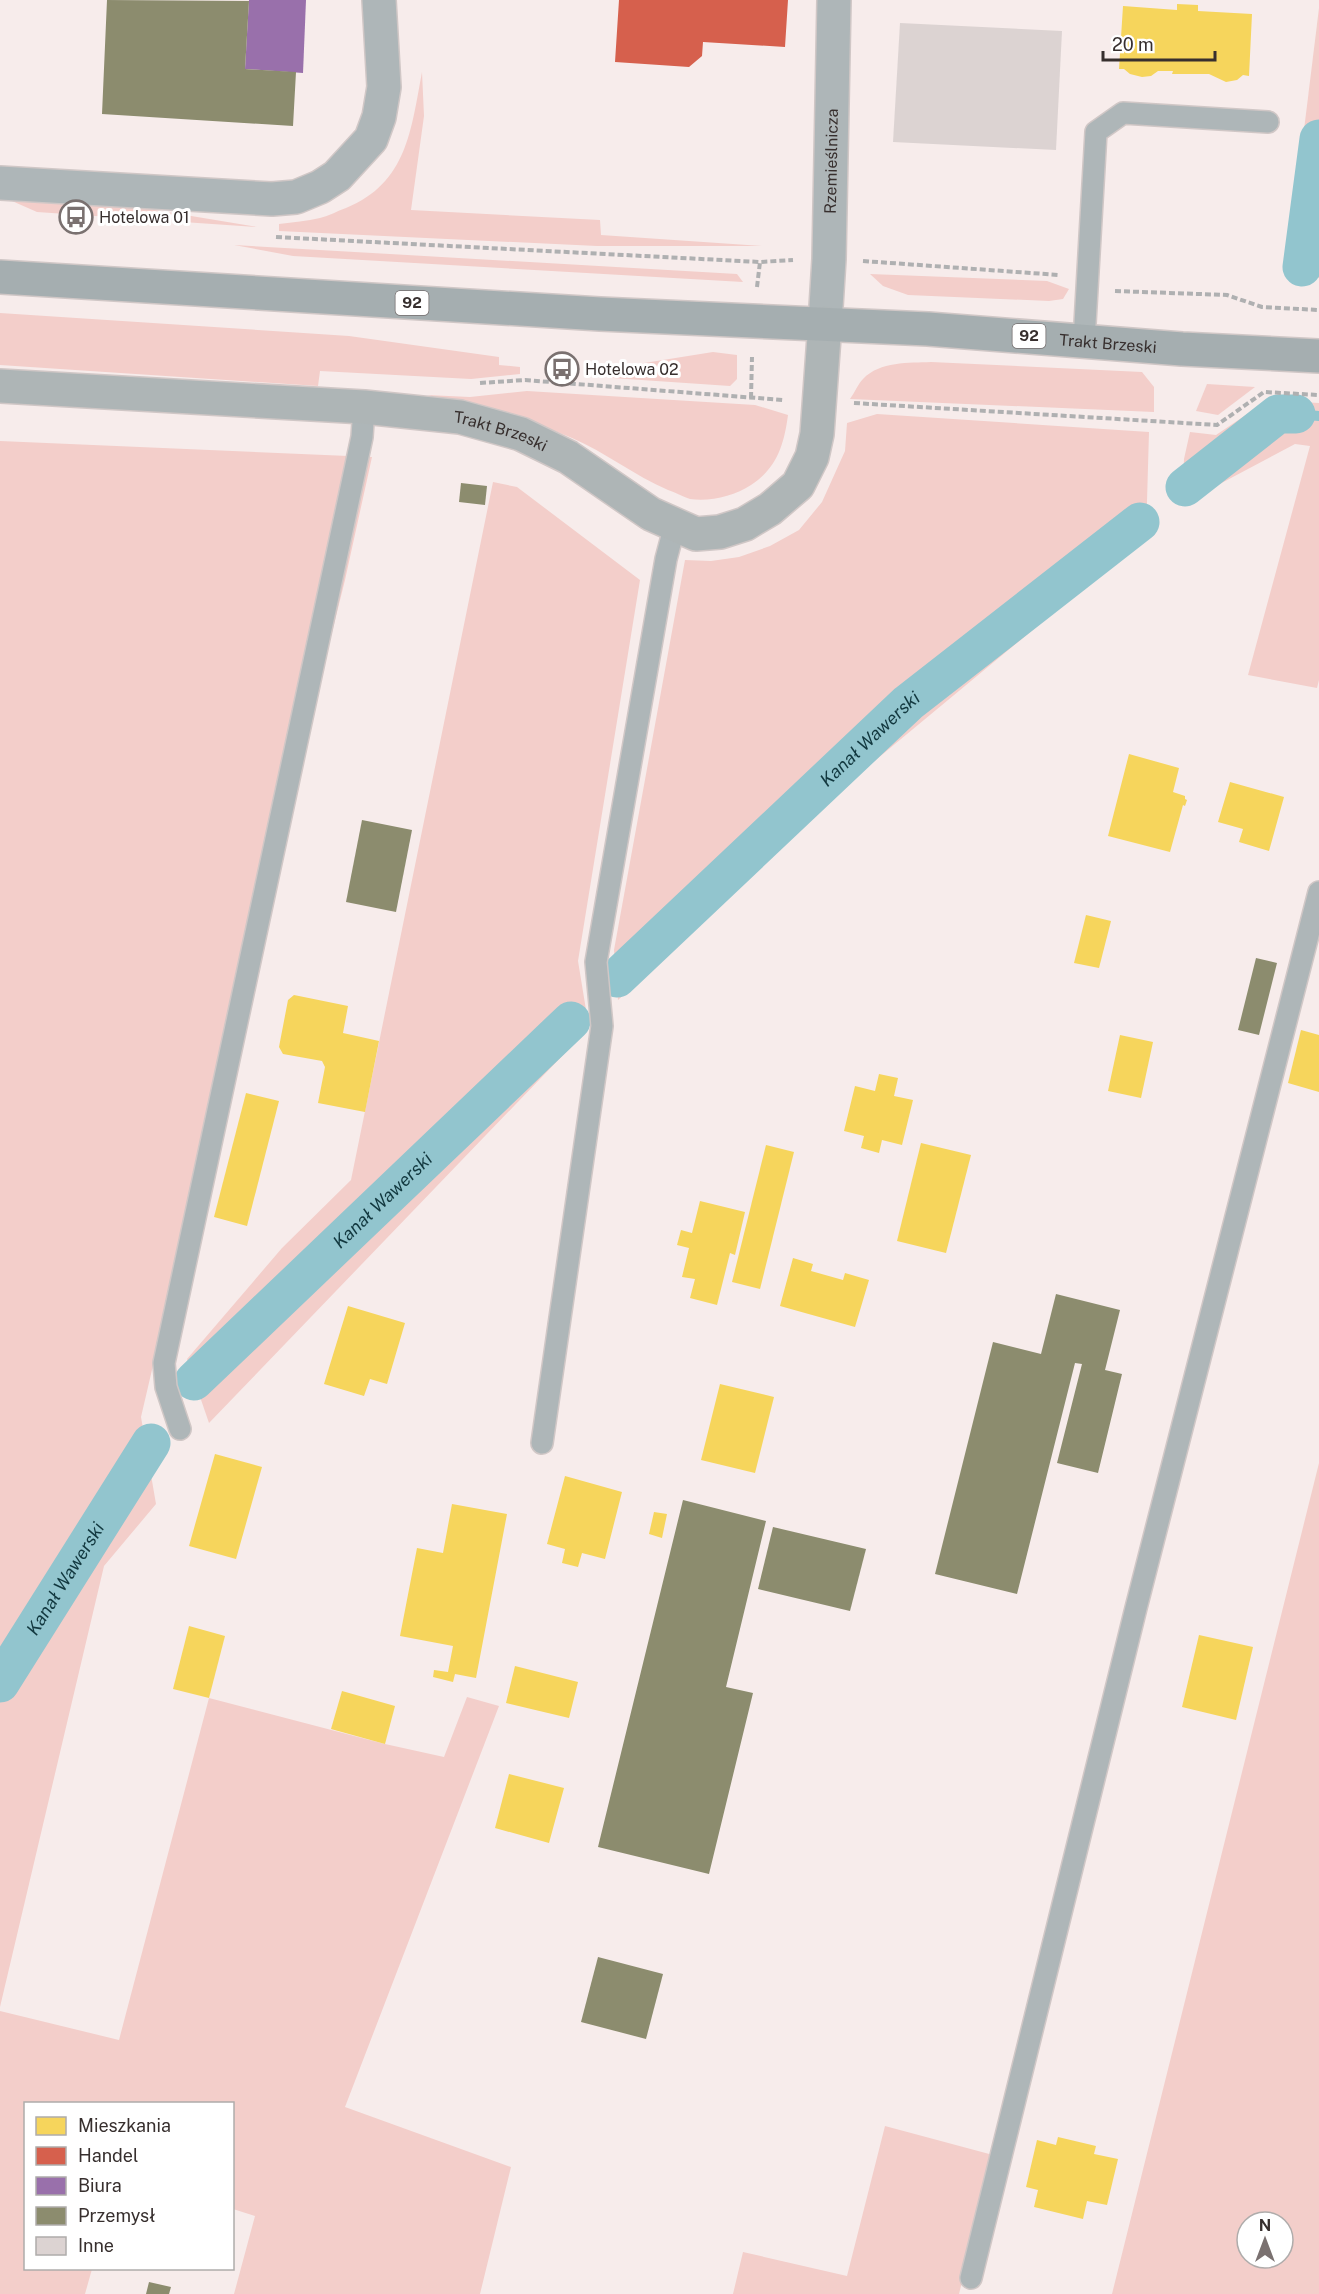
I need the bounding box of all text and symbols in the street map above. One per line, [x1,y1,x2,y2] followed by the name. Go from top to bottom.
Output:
[1103,24,1216,62] scale bar
[1112,34,1154,55] text: 20 m
[821,108,842,214] street label: Rzemieślnicza
[58,199,94,235] bus stop icon: Hotelowa 01
[99,208,190,227] place label: Hotelowa 01
[396,291,428,315] road number: 92
[1012,324,1046,348] road number: 92
[1059,330,1157,357] street label: Trakt Brzeski
[544,351,580,387] bus stop icon: Hotelowa 02
[585,360,679,379] place label: Hotelowa 02
[453,407,550,455] street label: Trakt Brzeski
[816,687,924,791] water label: Kanał Wawerski
[329,1148,437,1253] water label: Kanał Wawerski
[22,1518,109,1639] water label: Kanał Wawerski
[24,2102,234,2270] legend
[78,2115,171,2136] text: Mieszkania
[78,2145,138,2166] text: Handel
[78,2175,122,2196] text: Biura
[78,2205,156,2226] text: Przemysł
[1235,2210,1295,2270] north arrow
[1259,2216,1271,2235] text: N
[78,2235,114,2256] text: Inne

